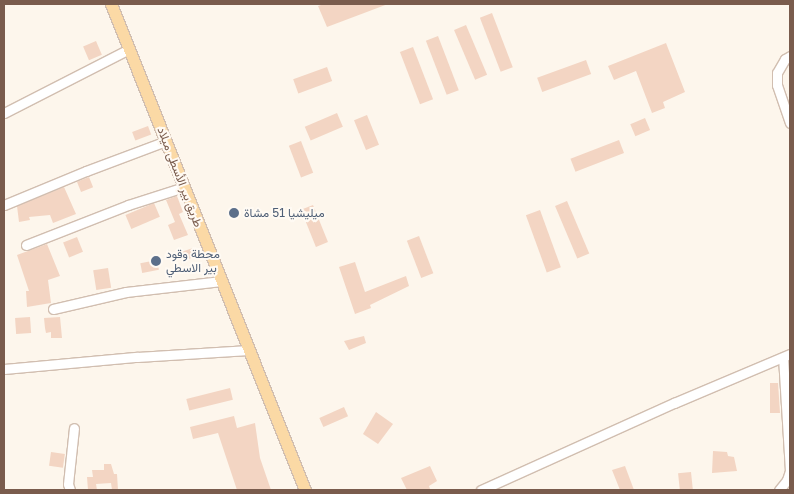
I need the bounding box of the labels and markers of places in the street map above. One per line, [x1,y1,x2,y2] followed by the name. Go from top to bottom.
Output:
[244,206,325,220] place label: ميليشيا 51 مشاة
[228,207,240,219] marker: ميليشيا 51 مشاة
[166,247,220,275] place label: محطة وقود بير الاسطي
[150,255,162,267] marker: محطة وقود بير الاسطي

